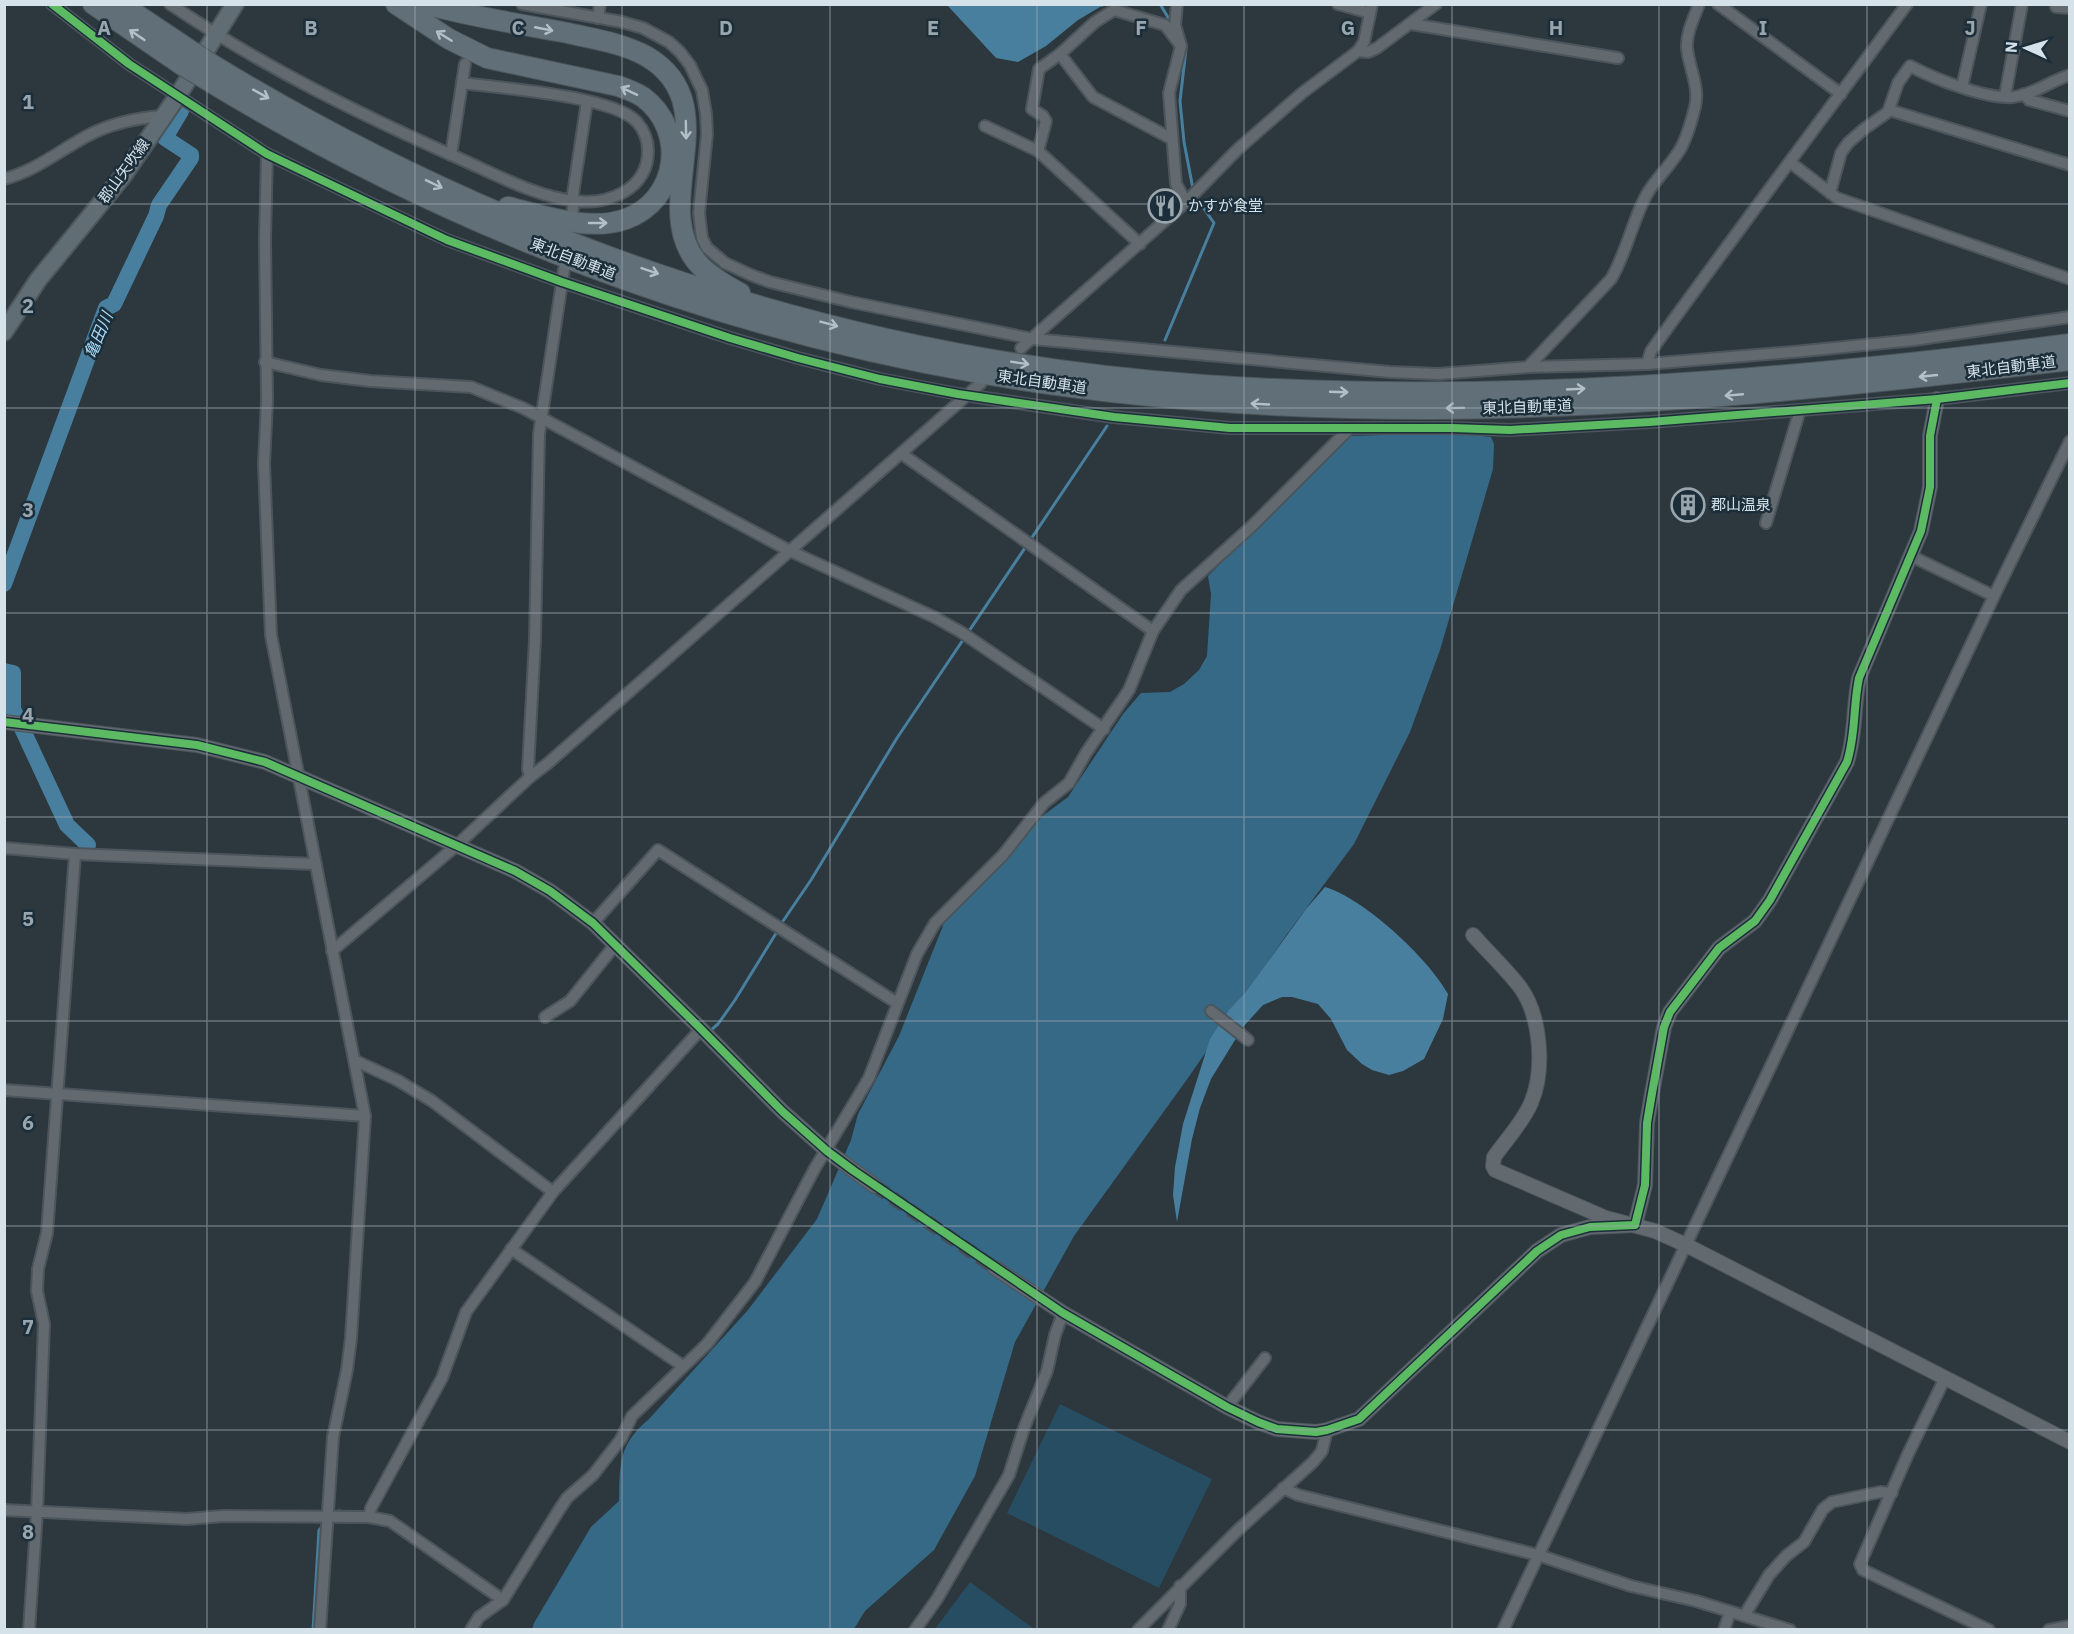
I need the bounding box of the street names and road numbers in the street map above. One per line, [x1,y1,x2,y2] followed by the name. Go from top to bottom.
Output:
[94,135,153,207] street label: 郡山矢吹線
[528,234,619,284] street label: 東北自動車道
[1965,352,2057,381] street label: 東北自動車道
[996,366,1088,397] street label: 東北自動車道
[1482,395,1572,418] street label: 東北自動車道

